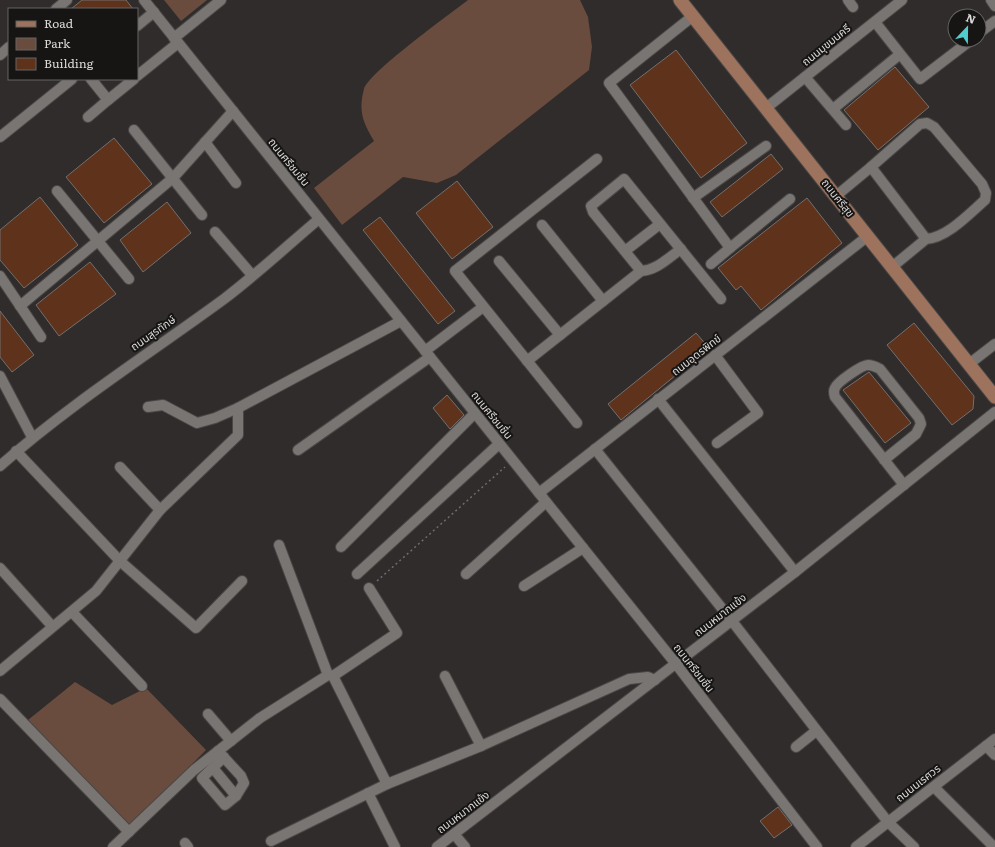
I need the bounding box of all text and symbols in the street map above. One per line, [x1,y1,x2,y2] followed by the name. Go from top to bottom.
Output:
[8,8,138,80] legend
[947,8,987,48] north arrow
[964,9,978,27] text: N
[44,14,74,32] text: Road
[798,19,854,69] street label: ถนนมุขมนครี
[44,34,71,52] text: Park
[44,54,94,72] text: Building
[265,134,314,189] street label: ถนนศรีชมชื่น
[819,175,859,220] street label: ถนนศรีสุข
[126,311,178,354] street label: ถนนสุรทักษ์
[667,330,724,379] street label: ถนนอุดรพิทข์
[468,387,517,442] street label: ถนนศรีชมชื่น
[690,589,749,640] street label: ถนนหมากแข้ง
[671,640,719,695] street label: ถนนศรีชมชื่น
[892,760,943,805] street label: ถนนนเรศวร
[433,786,492,836] street label: ถนนหมากแข้ง

